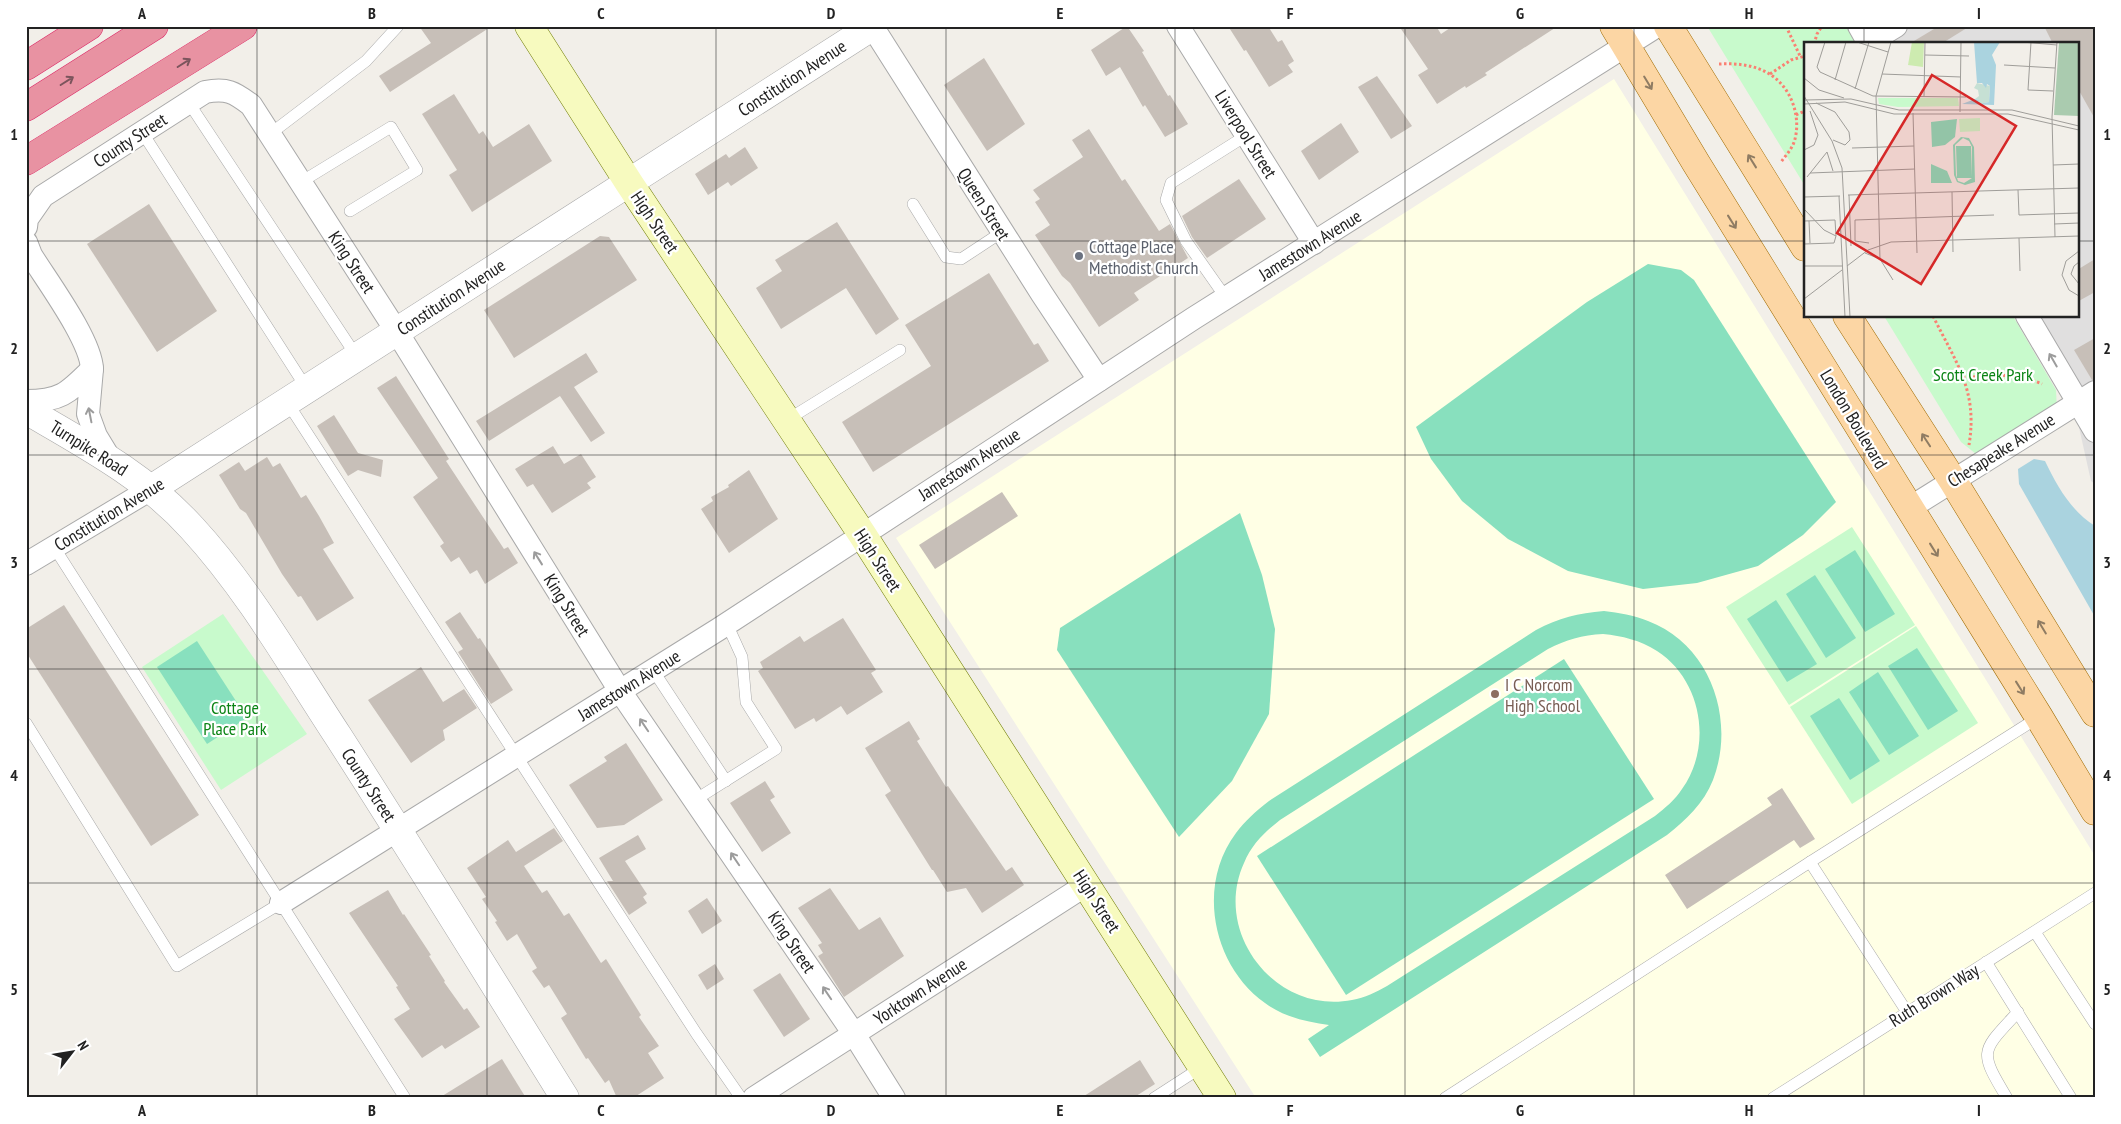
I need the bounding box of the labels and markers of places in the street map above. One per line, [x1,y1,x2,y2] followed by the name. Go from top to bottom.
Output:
[1089,235,1198,279] place label: Cottage Place Methodist Church
[1073,250,1085,262] marker: Cottage Place Methodist Church
[1505,673,1581,717] place label: I C Norcom High School
[1489,688,1501,700] marker: I C Norcom High School

